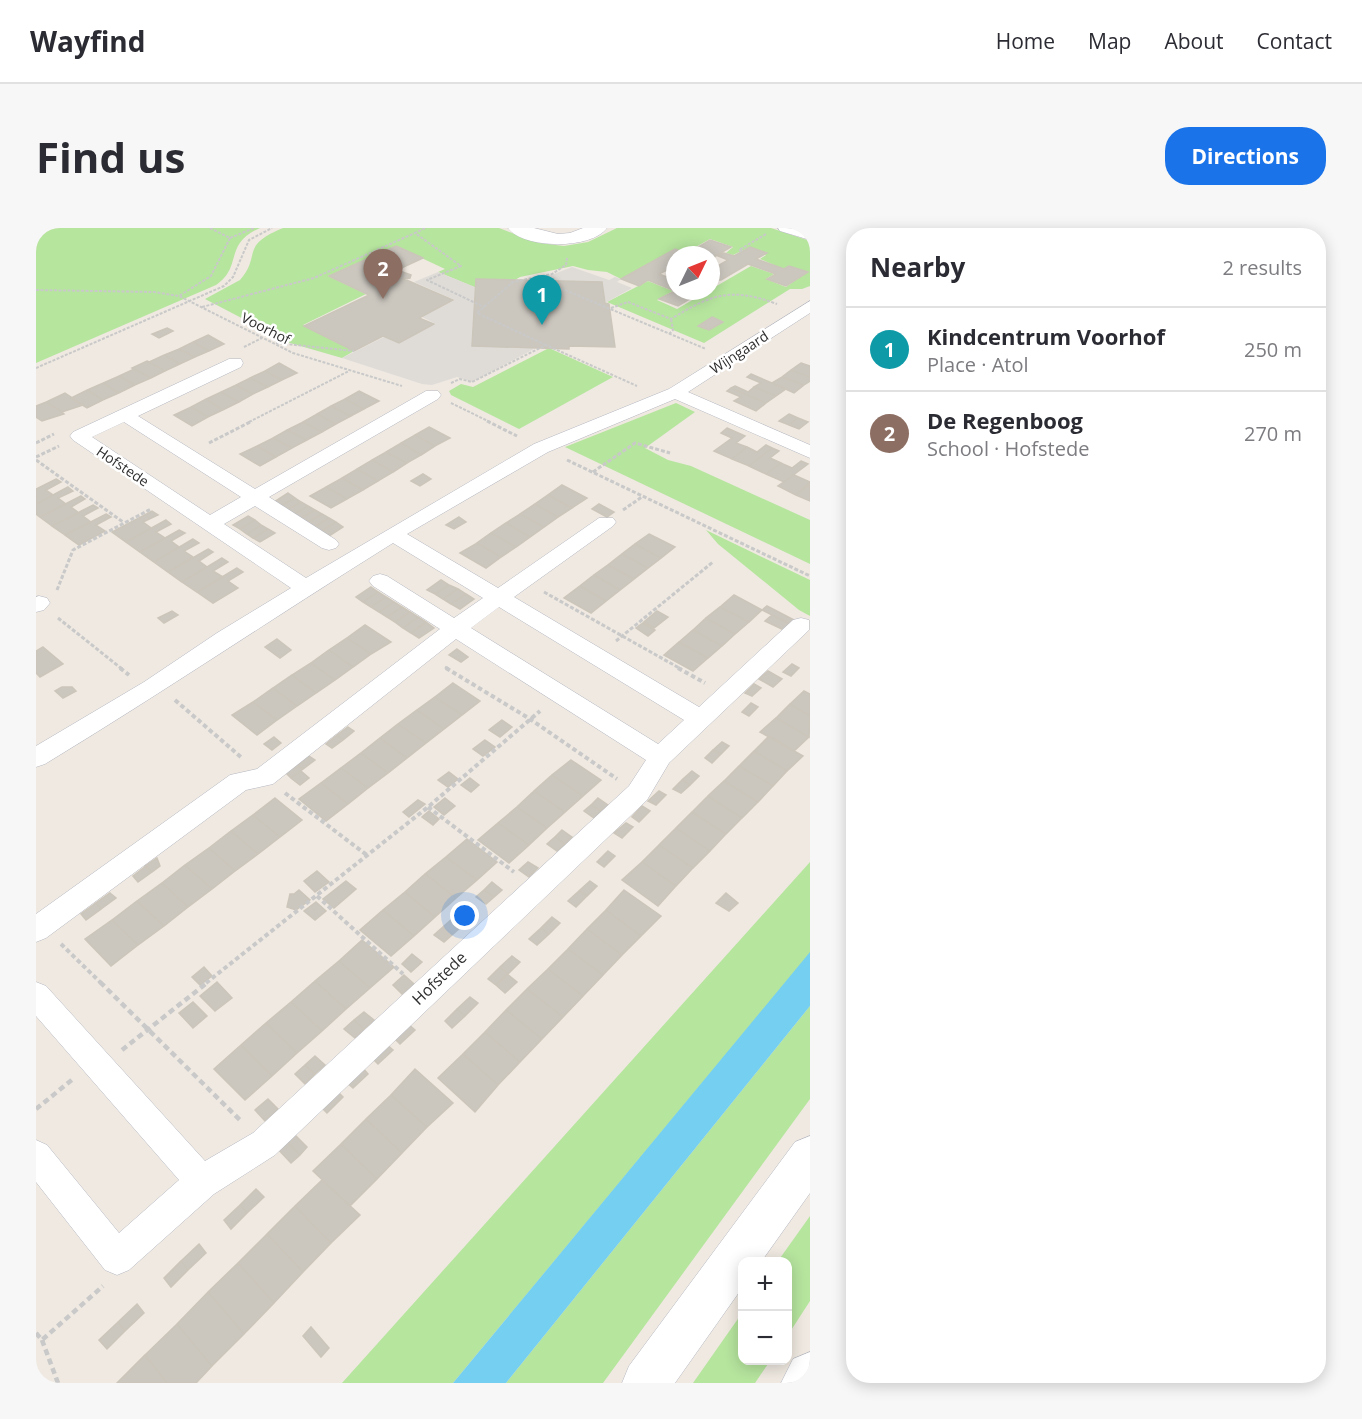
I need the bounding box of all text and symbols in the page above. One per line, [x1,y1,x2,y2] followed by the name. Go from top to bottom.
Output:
[30,22,145,60] text: Wayfind
[996,27,1055,55] text: Home
[1088,27,1131,55] text: Map
[1164,27,1224,55] text: About
[1257,27,1332,55] text: Contact
[1165,127,1326,185] button: Directions
[36,128,185,185] text: Find us
[666,246,720,300] north arrow
[870,249,965,285] text: Nearby
[364,250,402,299] pin: 2
[1222,254,1302,281] text: 2 results
[522,276,562,325] pin: 1
[238,308,295,349] street label: Voorhof
[927,321,1165,351] text: Kindcentrum Voorhof
[706,326,772,378] street label: Wijngaard
[884,336,895,363] text: 1
[1244,336,1302,363] text: 250 m
[927,351,1029,378] text: Place · Atol
[927,405,1083,435] text: De Regenboog
[884,420,895,447] text: 2
[1244,420,1302,447] text: 270 m
[927,435,1089,462] text: School · Hofstede
[93,442,153,491] street label: Hofstede
[450,901,479,930] your location
[407,946,471,1009] street label: Hofstede
[738,1257,792,1365] map controls
[738,1257,792,1311] button: +
[738,1311,792,1365] button: −

